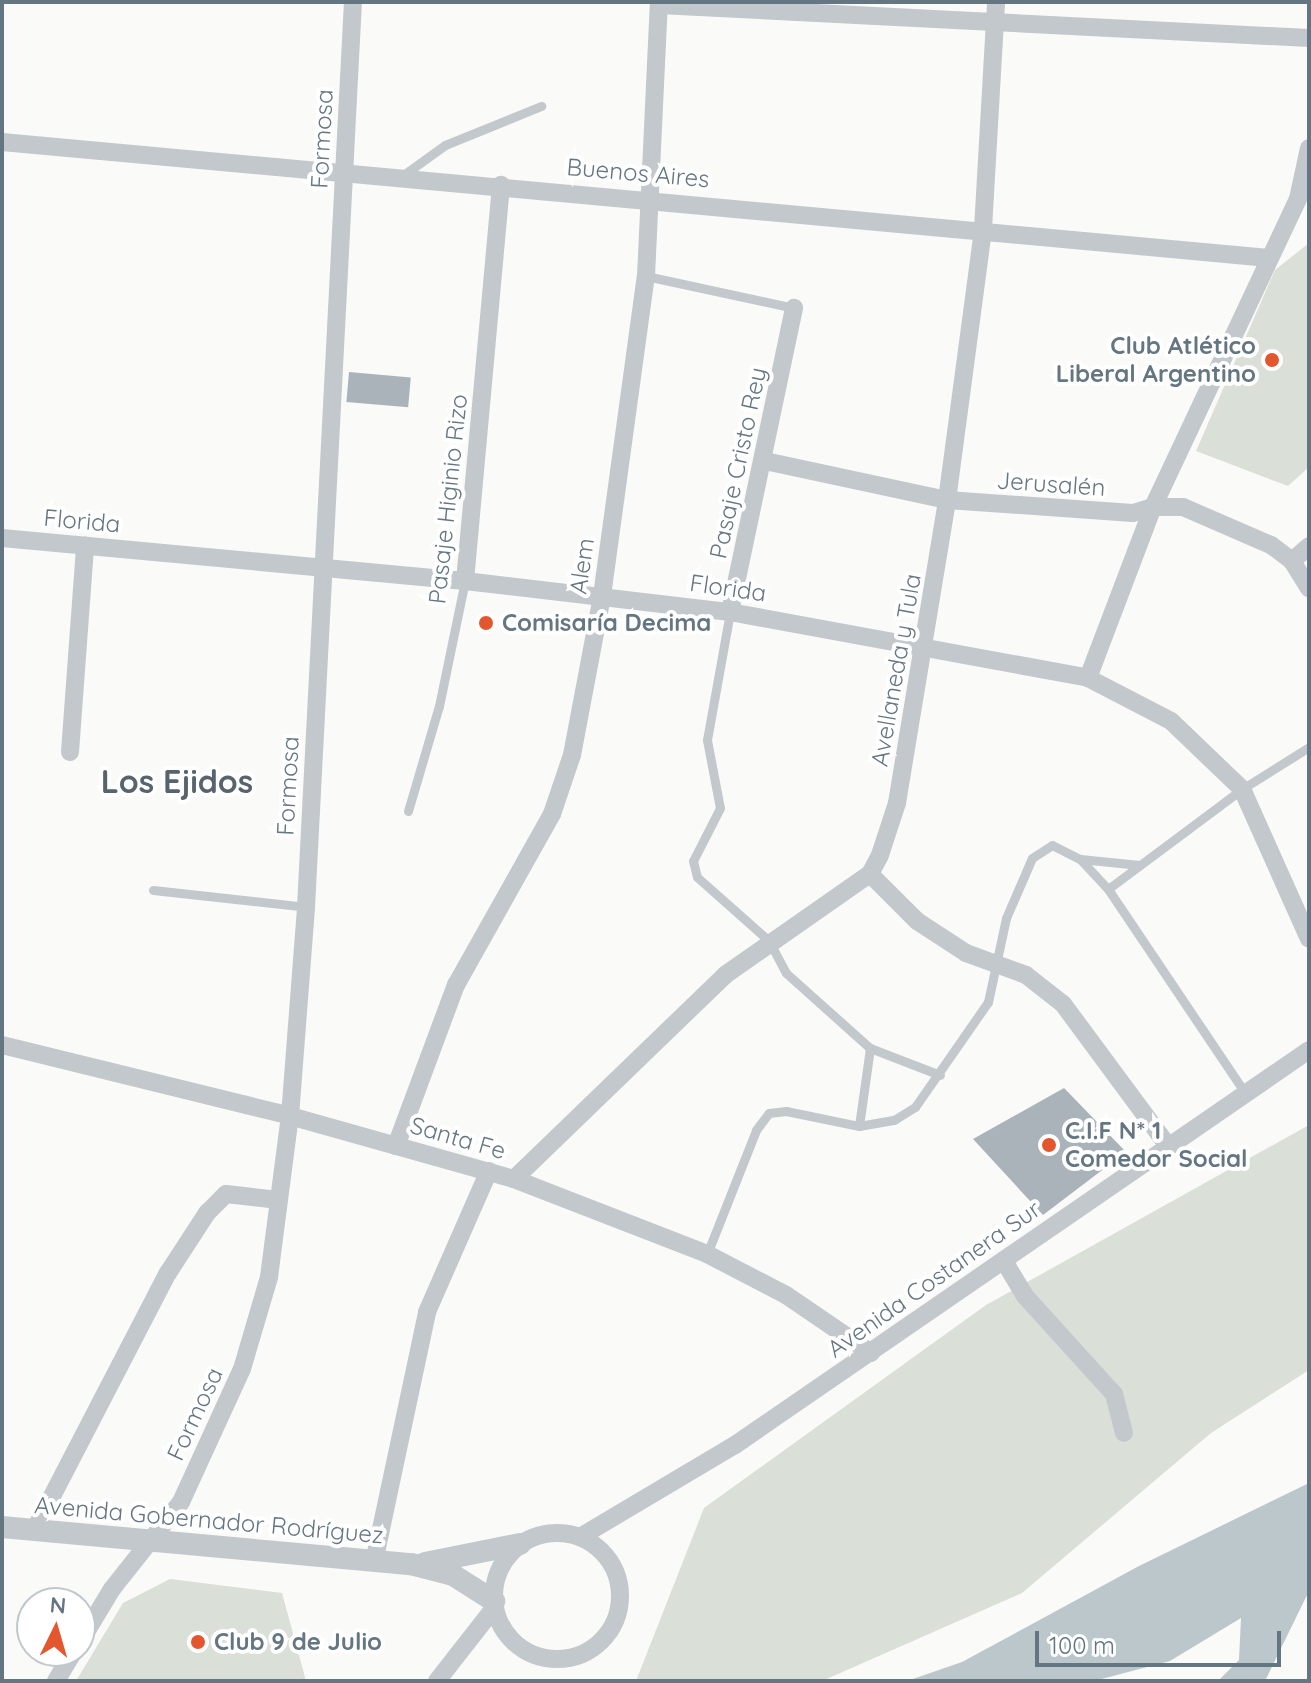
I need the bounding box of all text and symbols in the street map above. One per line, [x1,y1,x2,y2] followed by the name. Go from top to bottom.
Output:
[305,89,339,189] street label: Formosa
[565,152,711,194] street label: Buenos Aires
[1056,332,1256,388] place label: Club Atlético Liberal Argentino
[1263,351,1281,369] marker: Club Atlético Liberal Argentino
[704,365,772,561] street label: Pasaje Cristo Rey
[423,393,473,605] street label: Pasaje Higinio Rizo
[996,466,1106,502] street label: Jerusalén
[42,503,122,539] street label: Florida
[564,536,600,596] street label: Alem
[688,568,768,608] street label: Florida
[865,571,927,769] street label: Avellaneda y Tula
[502,609,711,637] place label: Comisaría Decima
[477,614,495,632] marker: Comisaría Decima
[271,736,305,836] street label: Formosa
[101,762,253,800] district label: Los Ejidos
[407,1111,509,1165] street label: Santa Fe
[1065,1117,1247,1173] place label: C.I.F N* 1 Comedor Social
[1040,1136,1058,1154] marker: C.I.F N* 1 Comedor Social
[822,1194,1046,1364] street label: Avenida Costanera Sur
[161,1363,229,1465] street label: Formosa
[33,1490,385,1550] street label: Avenida Gobernador Rodríguez
[16,1587,96,1667] north arrow
[49,1590,67,1620] text: N
[1039,1615,1285,1665] scale bar
[214,1628,382,1656] place label: Club 9 de Julio
[1049,1630,1115,1660] text: 100 m
[189,1633,207,1651] marker: Club 9 de Julio

